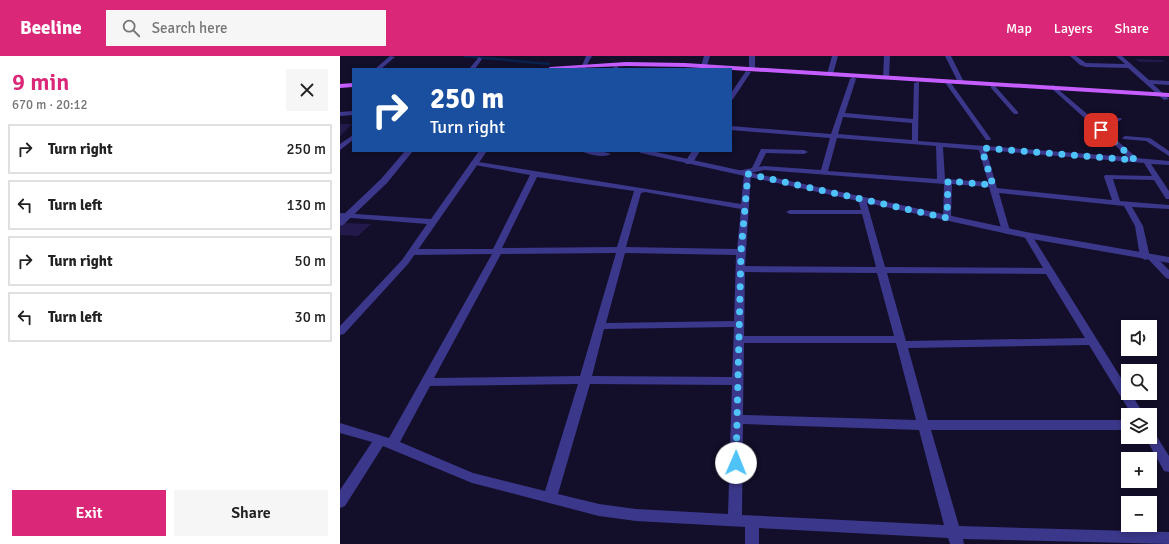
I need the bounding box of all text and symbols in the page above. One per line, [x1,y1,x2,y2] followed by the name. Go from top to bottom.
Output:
[106,10,386,46] search box
[20,16,82,40] text: Beeline
[120,17,142,39] icon: search
[152,19,227,37] text: Search here
[1006,20,1032,37] text: Map
[1054,20,1093,37] text: Layers
[1115,20,1149,37] text: Share
[12,67,69,97] text: 9 min
[286,69,328,111] button: close
[430,82,504,116] text: 250 m
[364,84,416,136] icon: right
[12,97,88,113] text: 670 m · 20:12
[1084,113,1118,147] pin
[430,116,505,138] text: Turn right
[1090,119,1112,141] icon: arrive
[14,138,36,160] icon: right
[48,140,113,158] text: Turn right
[286,140,326,158] text: 250 m
[14,194,36,216] icon: left
[48,196,102,214] text: Turn left
[286,196,326,214] text: 130 m
[14,250,36,272] icon: right
[48,252,113,270] text: Turn right
[295,252,326,270] text: 50 m
[14,306,36,328] icon: left
[48,308,102,326] text: Turn left
[295,308,326,326] text: 30 m
[1121,320,1157,532] map controls
[1121,320,1157,356] button: sound
[1121,364,1157,400] button: search
[1121,408,1157,444] button: layers
[715,442,757,484] position arrow
[1121,452,1157,488] button: +
[12,490,166,536] button: Exit
[174,490,328,536] button: Share
[1121,496,1157,532] button: −

